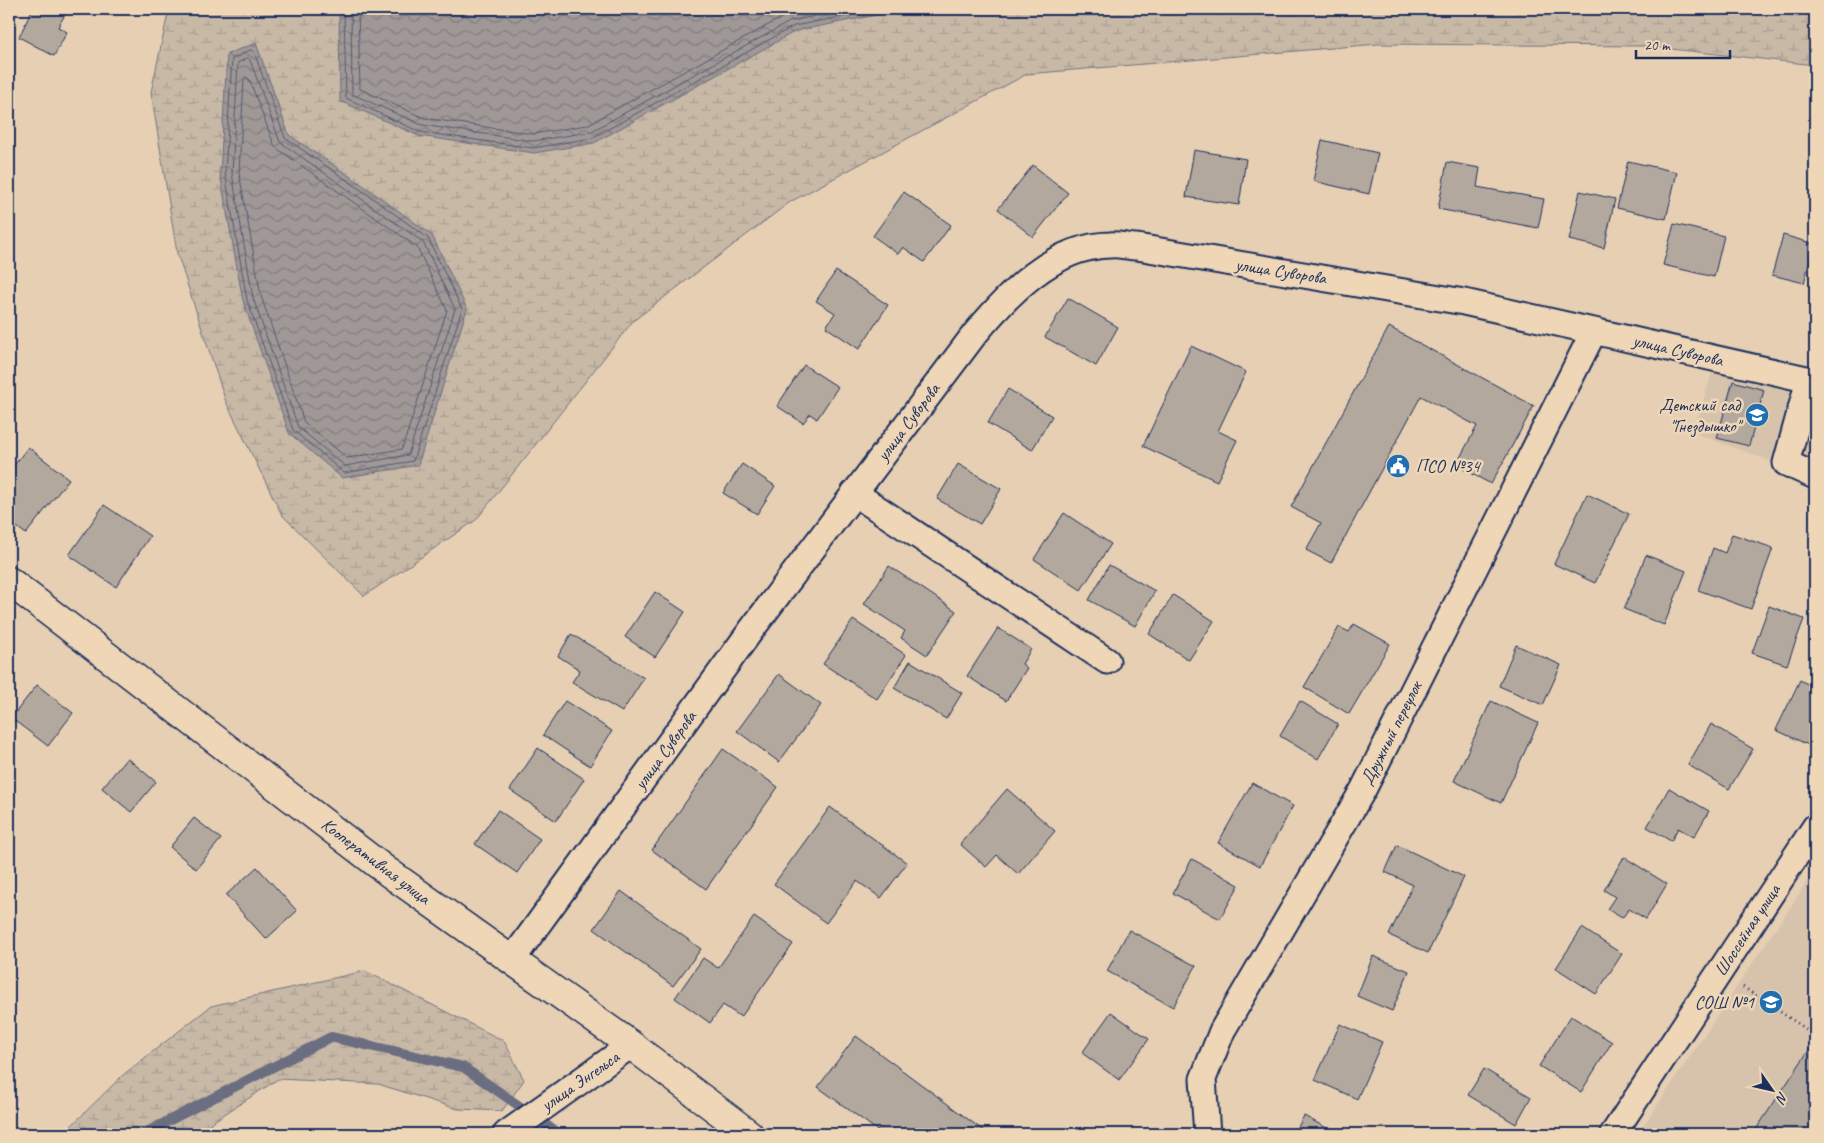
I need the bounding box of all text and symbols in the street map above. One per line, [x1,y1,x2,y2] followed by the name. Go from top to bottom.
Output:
[1636,28,1730,60] scale bar
[1644,36,1671,55] text: 20 m
[1233,253,1329,289] street label: улица Суворова
[1630,329,1726,371] street label: улица Суворова
[871,378,945,466] street label: улица Суворова
[1659,394,1744,438] place label: Детский сад "Гнездышко"
[1744,402,1770,428] school or university icon: Детский сад "Гнездышко"
[1385,453,1411,479] public building icon: ПСО №34
[1416,455,1482,477] place label: ПСО №34
[1355,675,1428,788] street label: Дружный переулок
[629,705,702,794] street label: улица Суворова
[317,813,436,910] street label: Кооперативная улица
[1709,879,1786,980] street label: Шоссейная улица
[1758,989,1784,1015] school or university icon: СОШ №1
[1695,991,1755,1013] place label: СОШ №1
[536,1045,625,1117] street label: улица Энгельса
[1746,1066,1796,1116] north arrow
[1772,1089,1792,1107] text: N

